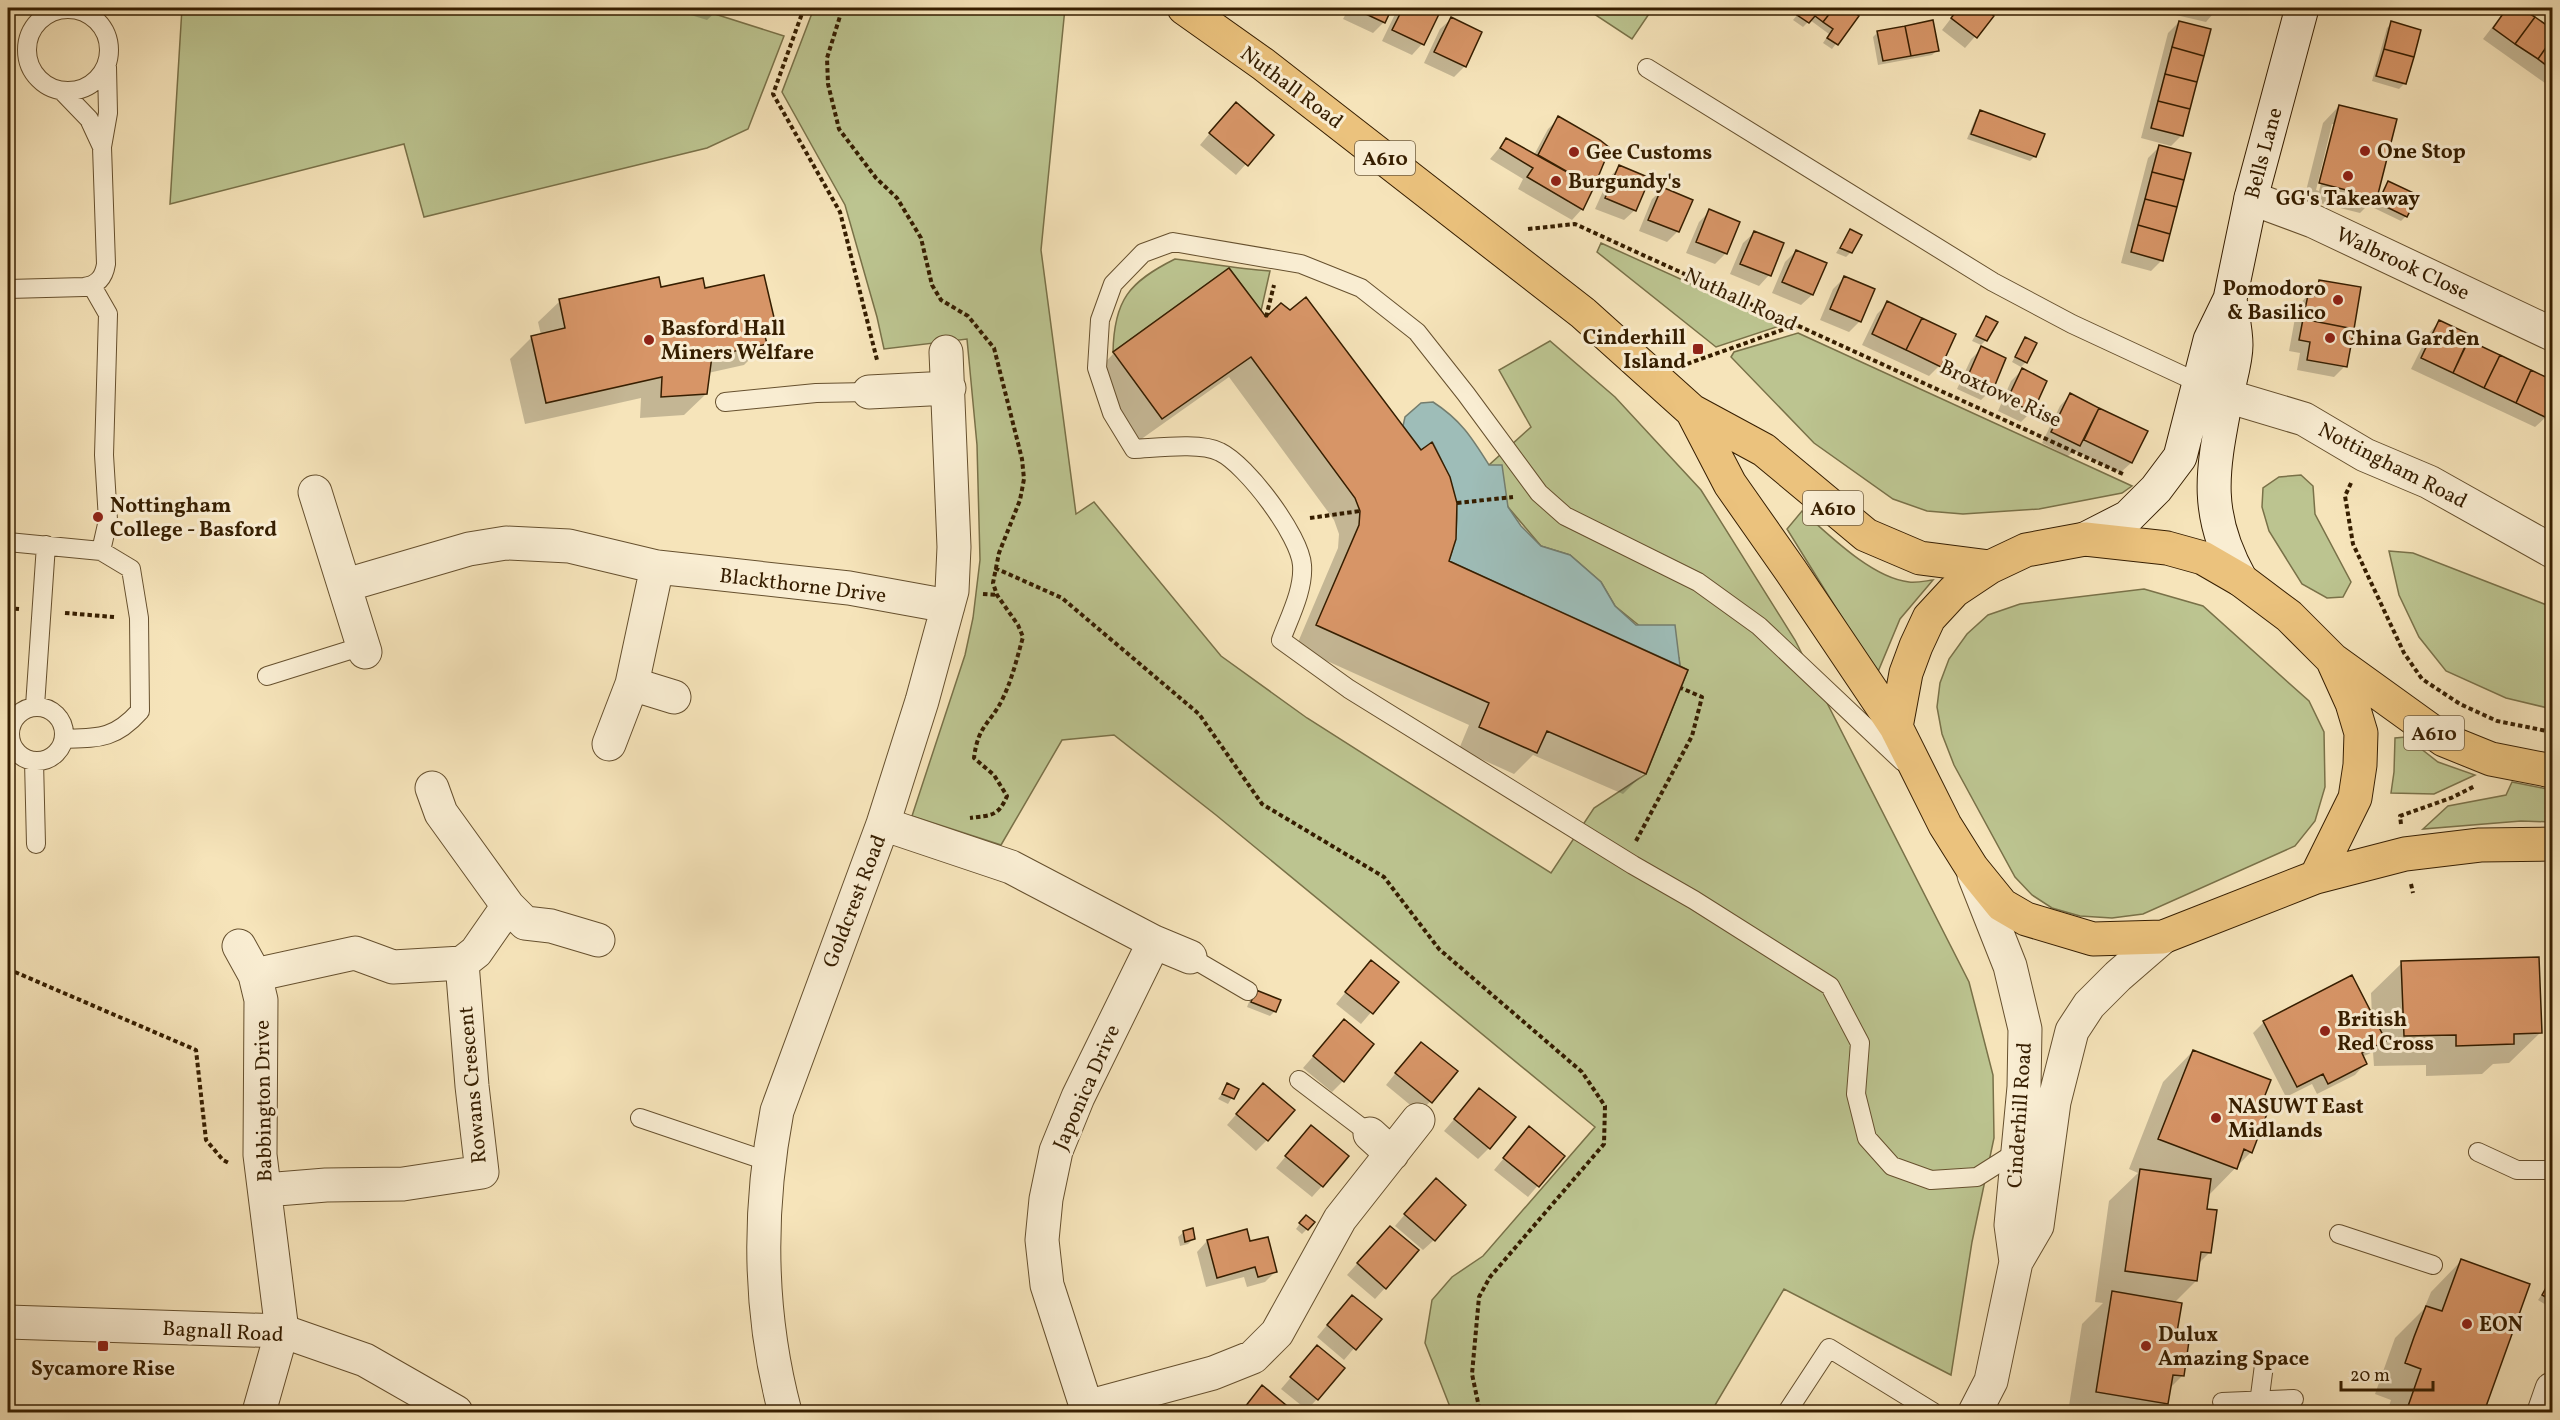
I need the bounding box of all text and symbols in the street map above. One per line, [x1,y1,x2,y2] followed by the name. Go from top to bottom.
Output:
[1234,40,1349,136] street label: Nuthall Road
[2238,104,2291,202] street label: Bells Lane
[2377,138,2466,167] place label: One Stop
[1586,139,1712,168] place label: Gee Customs
[1355,141,1415,175] road number: A610
[2358,144,2372,158] marker: One Stop
[1567,145,1581,159] marker: Gee Customs
[1568,168,1681,197] place label: Burgundy's
[2341,169,2355,183] marker: GG's Takeaway
[1549,174,1563,188] marker: Burgundy's
[2276,185,2420,214] place label: GG's Takeaway
[2331,221,2474,308] street label: Walbrook Close
[1679,261,1802,339] street label: Nuthall Road
[2222,275,2326,328] place label: Pomodoro & Basilico
[2331,293,2345,307] marker: Pomodoro & Basilico
[661,315,814,368] place label: Basford Hall Miners Welfare
[1583,324,1686,377] place label: Cinderhill Island
[2342,325,2480,354] place label: China Garden
[2323,331,2337,345] marker: China Garden
[642,333,656,347] marker: Basford Hall Miners Welfare
[1691,342,1705,356] marker: Cinderhill Island
[1935,353,2066,435] street label: Broxtowe Rise
[2313,416,2472,516] street label: Nottingham Road
[1803,491,1863,525] road number: A610
[110,492,277,545] place label: Nottingham College - Basford
[91,510,105,524] marker: Nottingham College - Basford
[718,562,888,611] street label: Blackthorne Drive
[2404,716,2464,750] road number: A610
[817,831,894,972] street label: Goldcrest Road
[452,1005,495,1165] street label: Rowans Crescent
[2337,1006,2434,1059] place label: British Red Cross
[249,1020,280,1182] street label: Babbington Drive
[1047,1020,1128,1155] street label: Japonica Drive
[2318,1024,2332,1038] marker: British Red Cross
[2001,1041,2040,1189] street label: Cinderhill Road
[2228,1093,2364,1146] place label: NASUWT East Midlands
[2209,1111,2223,1125] marker: NASUWT East Midlands
[2479,1311,2523,1340] place label: EON
[162,1315,284,1350] street label: Bagnall Road
[2460,1317,2474,1331] marker: EON
[2158,1321,2309,1374] place label: Dulux Amazing Space
[96,1339,110,1353] marker: Sycamore Rise
[2139,1339,2153,1353] marker: Dulux Amazing Space
[2341,1354,2432,1392] scale bar
[31,1355,175,1384] place label: Sycamore Rise
[2350,1364,2390,1389] text: 20 m

